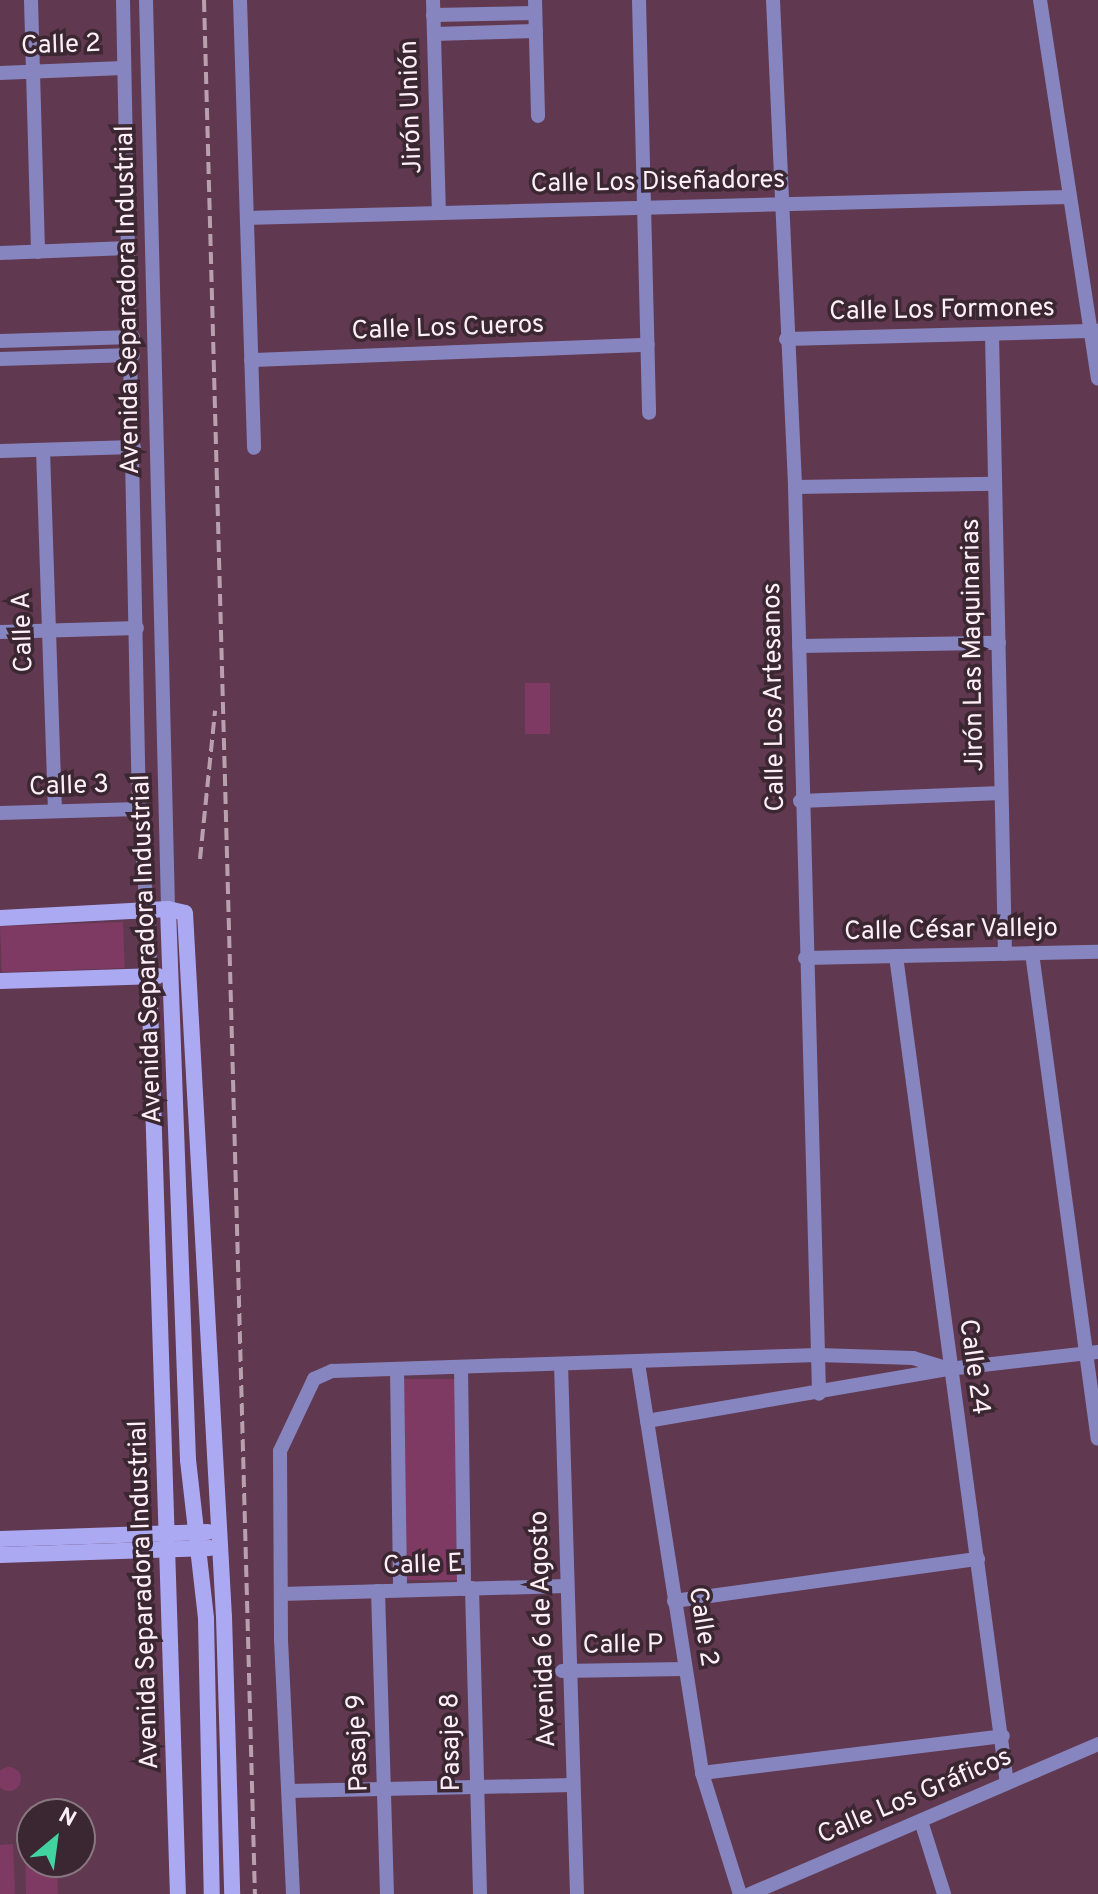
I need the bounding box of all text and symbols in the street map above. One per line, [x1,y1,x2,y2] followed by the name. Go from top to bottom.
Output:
[20,29,102,63] street label: Calle 2
[394,40,430,174] street label: Jirón Unión
[110,125,148,475] street label: Avenida Separadora Industrial
[530,165,786,201] street label: Calle Los Diseñadores
[829,293,1055,329] street label: Calle Los Formones
[351,310,545,348] street label: Calle Los Cueros
[956,518,992,772] street label: Jirón Las Maquinarias
[757,582,793,812] street label: Calle Los Artesanos
[7,591,41,673] street label: Calle A
[29,770,109,804] street label: Calle 3
[126,774,170,1124] street label: Avenida Separadora Industrial
[843,914,1059,948] street label: Calle César Vallejo
[951,1317,995,1417] street label: Calle 24
[123,1420,167,1770] street label: Avenida Separadora Industrial
[524,1510,564,1748] street label: Avenida 6 de Agosto
[383,1549,463,1583] street label: Calle E
[680,1585,724,1669] street label: Calle 2
[582,1630,664,1662] street label: Calle P
[436,1692,468,1792] street label: Pasaje 8
[342,1693,376,1793] street label: Pasaje 9
[813,1742,1017,1852] street label: Calle Los Gráficos
[16,1798,96,1878] north arrow
[53,1803,80,1834] text: N

